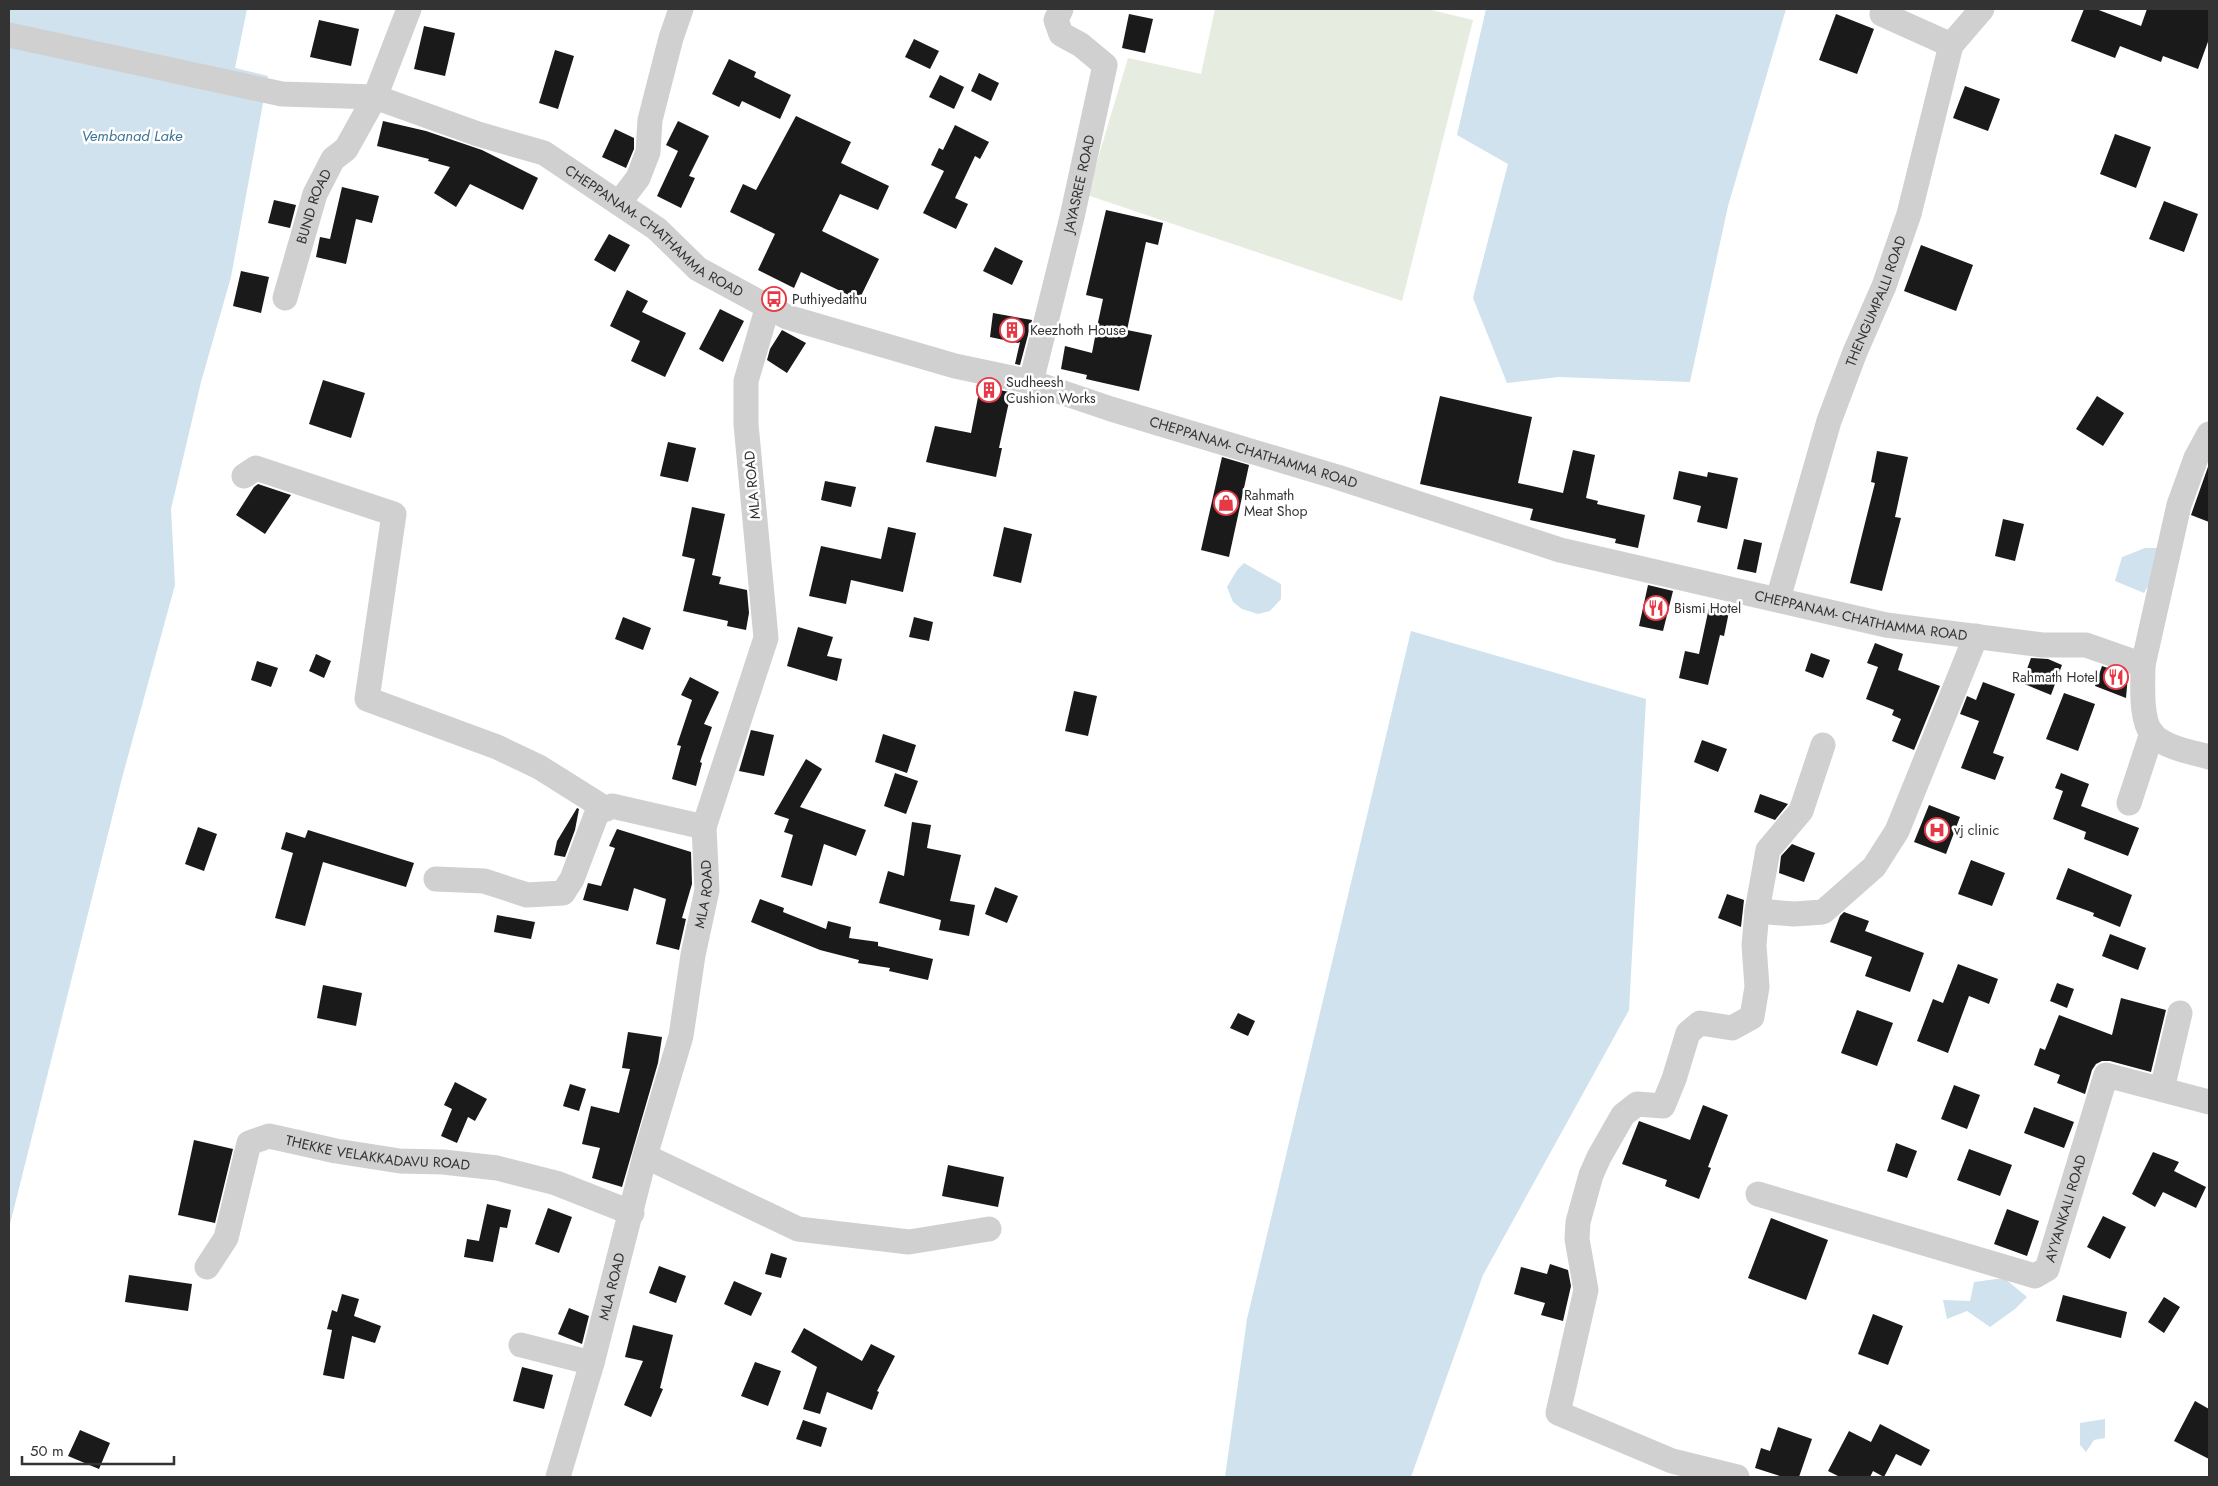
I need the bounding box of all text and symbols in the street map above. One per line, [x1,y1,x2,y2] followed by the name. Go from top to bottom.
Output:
[81,125,183,147] water label: Vembanad Lake
[1058,133,1100,237] street label: JAYASREE ROAD
[561,160,747,302] street label: CHEPPANAM- CHATHAMMA ROAD
[291,165,336,246] street label: BUND ROAD
[1840,233,1911,369] street label: THENGUMPALLI ROAD
[761,286,787,312] bus stop icon: Puthiyedathu
[792,289,867,309] place label: Puthiyedathu
[999,317,1025,343] building icon: Keezhoth House
[1030,320,1126,340] place label: Keezhoth House
[1006,372,1096,408] place label: Sudheesh Cushion Works
[976,377,1002,403] building icon: Sudheesh Cushion Works
[1147,411,1360,493] street label: CHEPPANAM- CHATHAMMA ROAD
[739,450,765,520] street label: MLA ROAD
[1244,485,1308,521] place label: Rahmath Meat Shop
[1213,490,1239,516] shop icon: Rahmath Meat Shop
[1753,585,1969,645] street label: CHEPPANAM- CHATHAMMA ROAD
[1643,595,1669,621] restaurant icon: Bismi Hotel
[1674,598,1741,618] place label: Bismi Hotel
[2103,664,2129,690] restaurant icon: Rahmath Hotel
[2012,667,2098,687] place label: Rahmath Hotel
[1924,817,1950,843] hospital icon: vj clinic
[1954,820,1999,840] place label: vj clinic
[689,859,717,930] street label: MLA ROAD
[284,1130,471,1175] street label: THEKKE VELAKKADAVU ROAD
[2040,1152,2091,1265] street label: AYYANKALI ROAD
[593,1251,630,1322] street label: MLA ROAD
[22,1434,175,1466] scale bar
[30,1440,64,1462] text: 50 m

